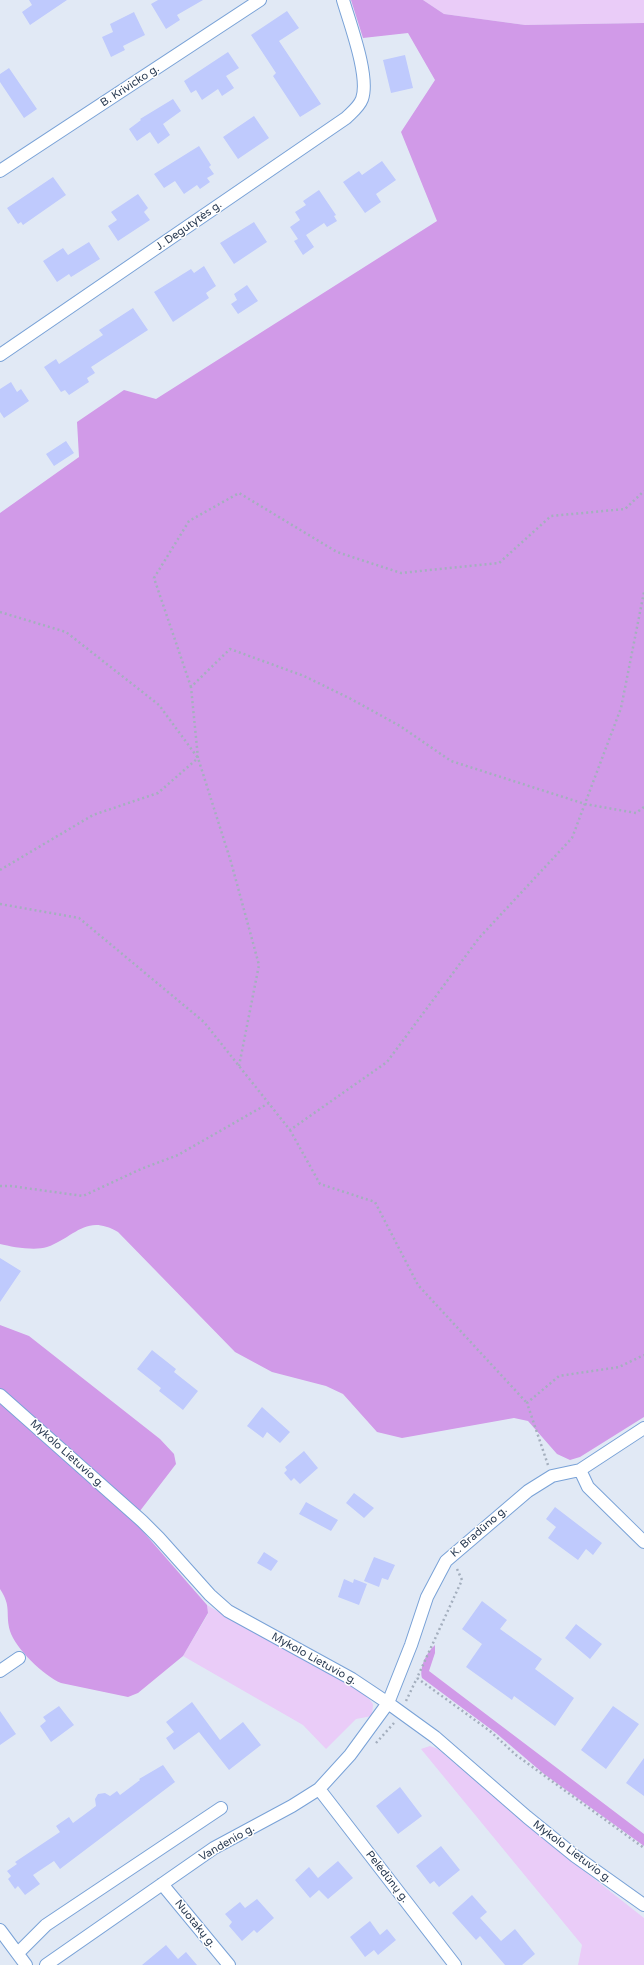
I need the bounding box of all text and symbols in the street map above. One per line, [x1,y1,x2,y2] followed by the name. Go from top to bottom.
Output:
[98,62,162,110] street label: B. Krivicko g.
[154,198,224,254] street label: J. Degutytės g.
[27,1417,107,1491] street label: Mykolo Lietuvio g.
[448,1504,510,1560] street label: K. Bradūno g.
[269,1630,359,1688] street label: Mykolo Lietuvio g.
[530,1818,614,1886] street label: Mykolo Lietuvio g.
[197,1822,257,1864] street label: Vandenio g.
[363,1848,411,1906] street label: Pelėdūnų g.
[172,1897,218,1951] street label: Nuotakų g.

